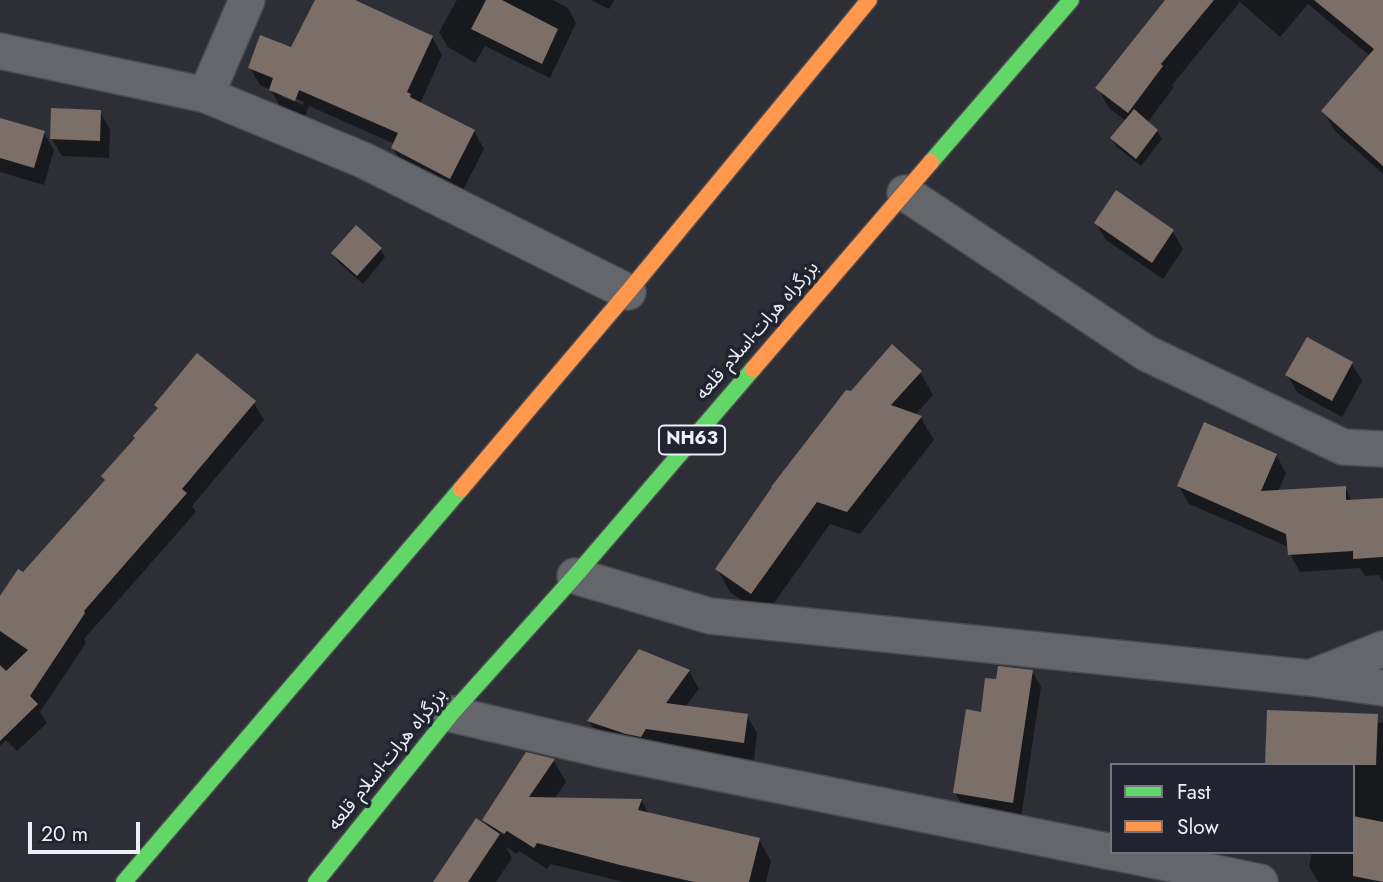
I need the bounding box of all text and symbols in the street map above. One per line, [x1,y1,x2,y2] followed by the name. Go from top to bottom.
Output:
[692,257,824,405] street label: بزرگراه هرات-اسلام قلعه
[659,426,725,454] road number: NH63
[324,684,452,836] street label: بزرگراه هرات-اسلام قلعه
[1110,763,1355,854] legend
[1177,777,1210,807] text: Fast
[32,808,144,852] scale bar
[1177,812,1219,842] text: Slow
[41,819,88,849] text: 20 m

